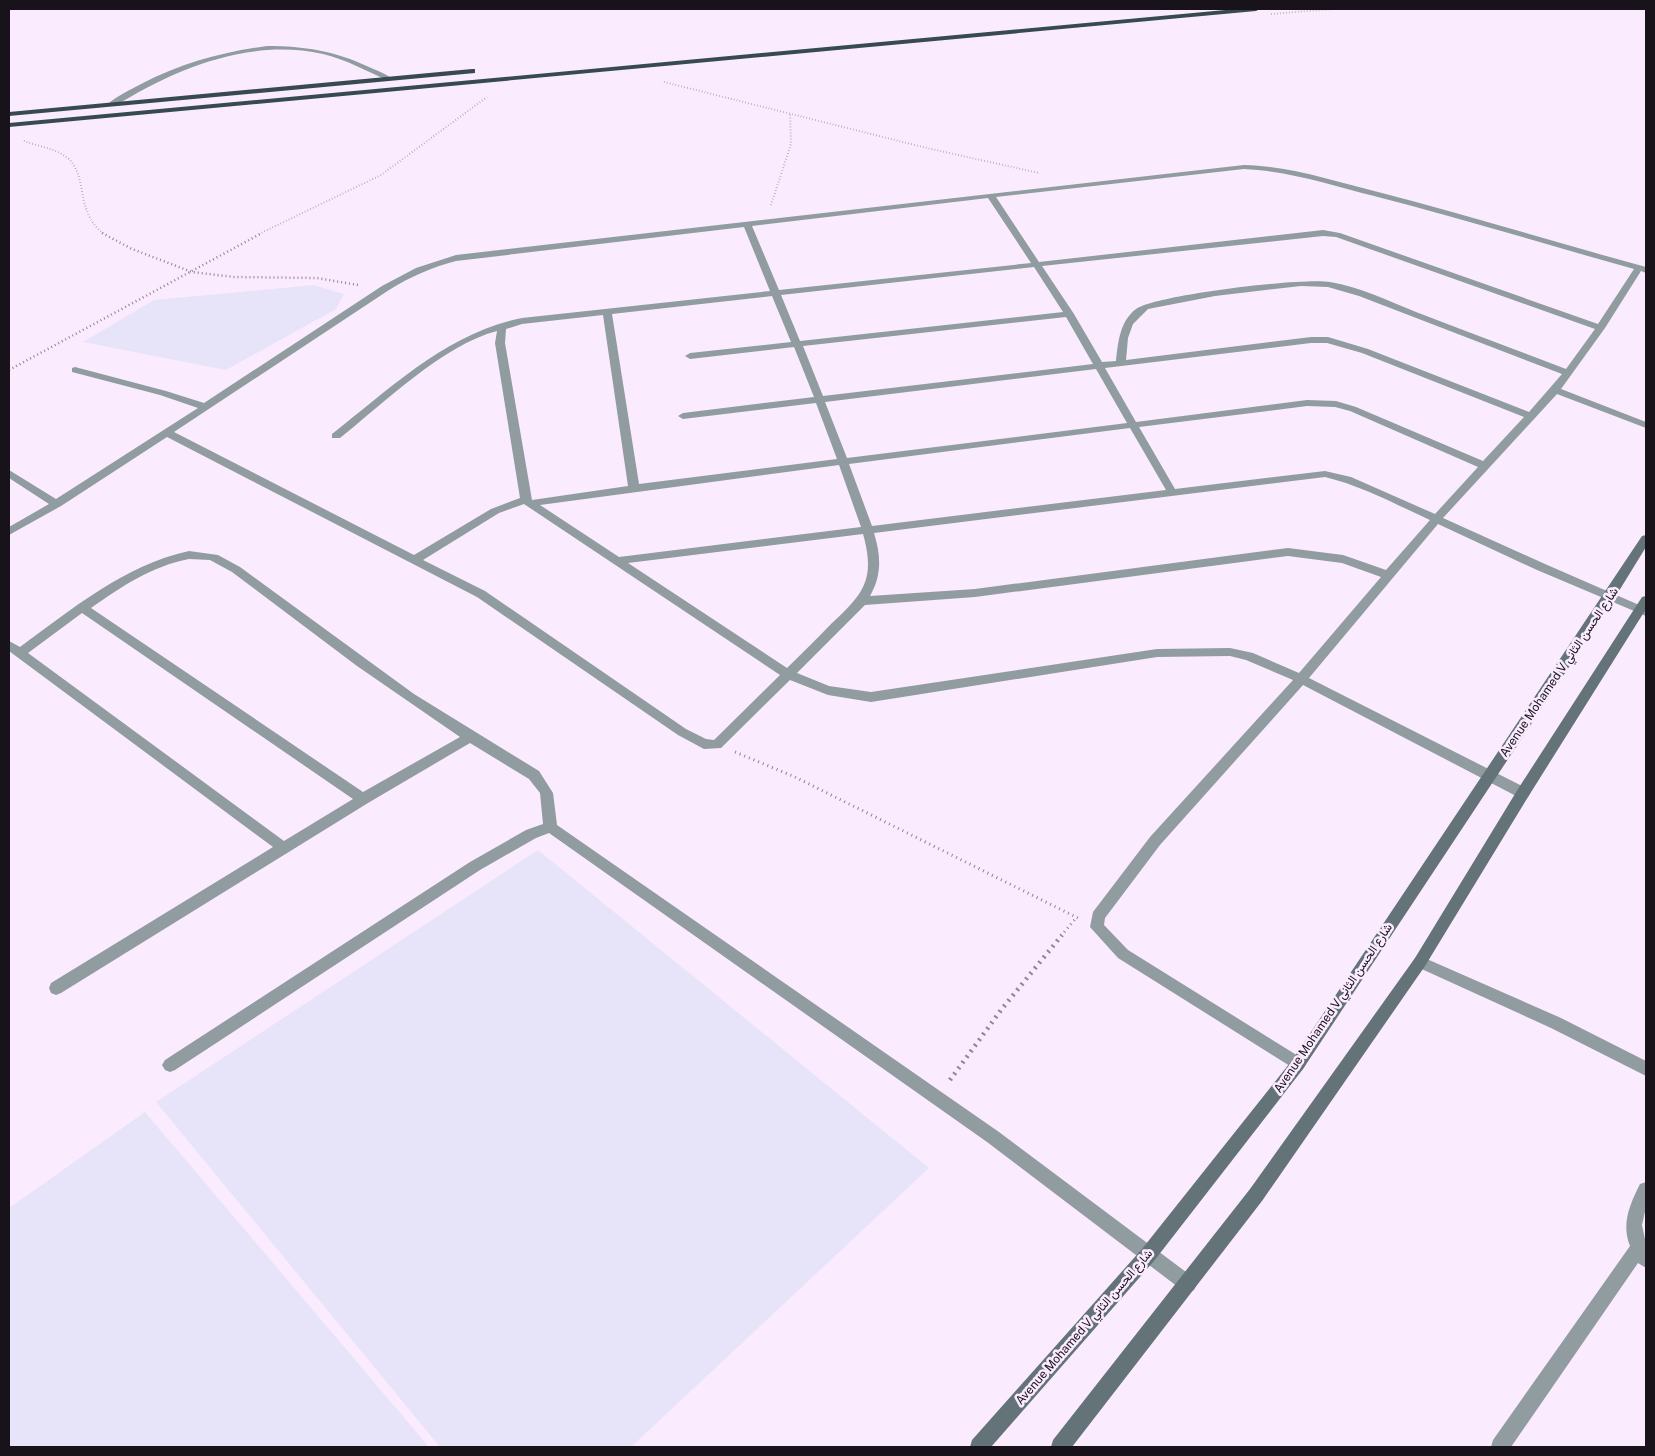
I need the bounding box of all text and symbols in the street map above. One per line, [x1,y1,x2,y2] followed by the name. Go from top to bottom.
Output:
[1497,585,1624,761] street label: Avenue Mohamed V شارع الحسن الثاني
[1271,921,1398,1097] street label: Avenue Mohamed V شارع الحسن الثاني
[1013,1246,1158,1410] street label: Avenue Mohamed V شارع الحسن الثاني

